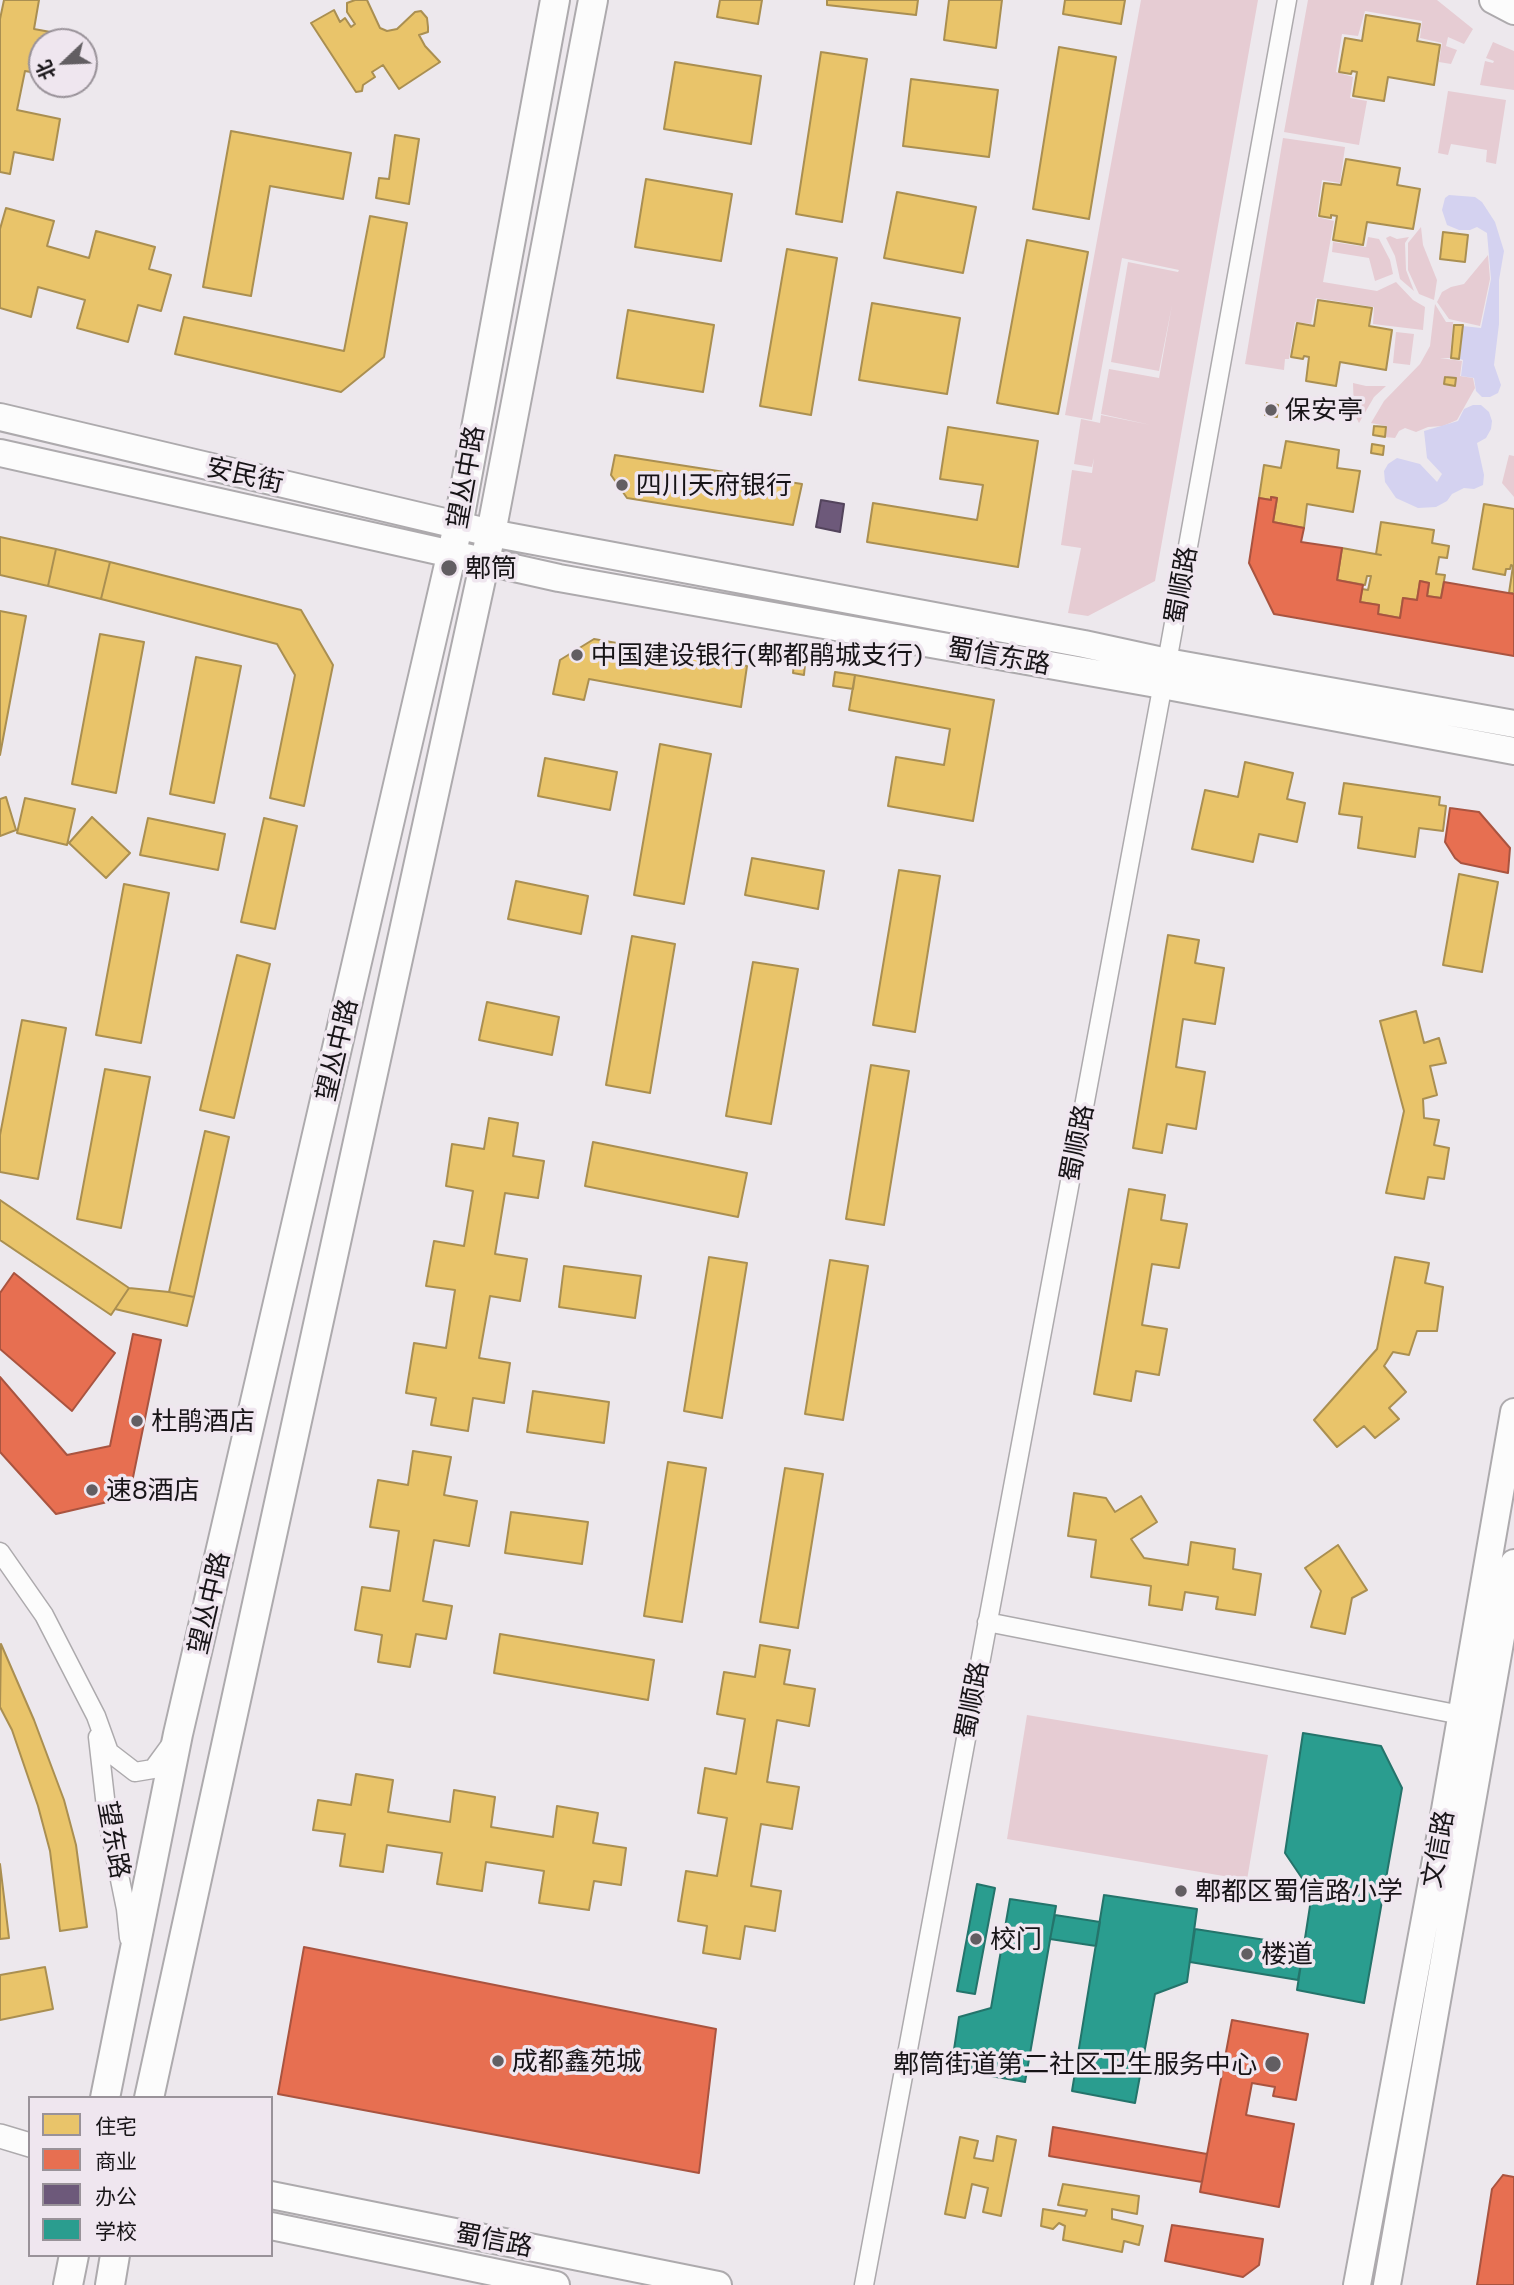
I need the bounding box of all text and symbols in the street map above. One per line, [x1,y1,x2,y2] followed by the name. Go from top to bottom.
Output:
[28,28,98,98] north arrow
[31,57,59,84] text: 北
[1285,394,1363,426] place label: 保安亭
[1263,402,1279,418] marker: 保安亭
[442,423,490,531] street label: 望丛中路
[203,451,287,499] street label: 安民街
[636,469,792,501] place label: 四川天府银行
[614,477,630,493] marker: 四川天府银行
[1159,544,1203,626] street label: 蜀顺路
[465,552,517,584] place label: 郫筒
[439,558,459,578] marker: 郫筒
[945,632,1053,680] street label: 蜀信东路
[591,639,923,671] place label: 中国建设银行(郫都鹃城支行)
[569,647,585,663] marker: 中国建设银行(郫都鹃城支行)
[310,996,364,1104] street label: 望丛中路
[1054,1102,1100,1184] street label: 蜀顺路
[151,1405,255,1437] place label: 杜鹃酒店
[129,1413,145,1429] marker: 杜鹃酒店
[106,1474,200,1506] place label: 速8酒店
[84,1482,100,1498] marker: 速8酒店
[182,1549,236,1657] street label: 望丛中路
[949,1659,995,1741] street label: 蜀顺路
[92,1799,136,1881] street label: 望东路
[1416,1808,1460,1890] street label: 文信路
[1195,1875,1403,1907] place label: 郫都区蜀信路小学
[1173,1883,1189,1899] marker: 郫都区蜀信路小学
[990,1923,1042,1955] place label: 校门
[968,1931,984,1947] marker: 校门
[1261,1938,1313,1970] place label: 楼道
[1239,1946,1255,1962] marker: 楼道
[512,2045,642,2077] place label: 成都鑫苑城
[893,2048,1257,2080] place label: 郫筒街道第二社区卫生服务中心
[490,2053,506,2069] marker: 成都鑫苑城
[1263,2054,1283,2074] marker: 郫筒街道第二社区卫生服务中心
[28,2096,273,2257] legend
[95,2113,137,2138] text: 住宅
[95,2148,137,2173] text: 商业
[95,2183,137,2208] text: 办公
[453,2217,535,2263] street label: 蜀信路
[95,2218,137,2243] text: 学校

